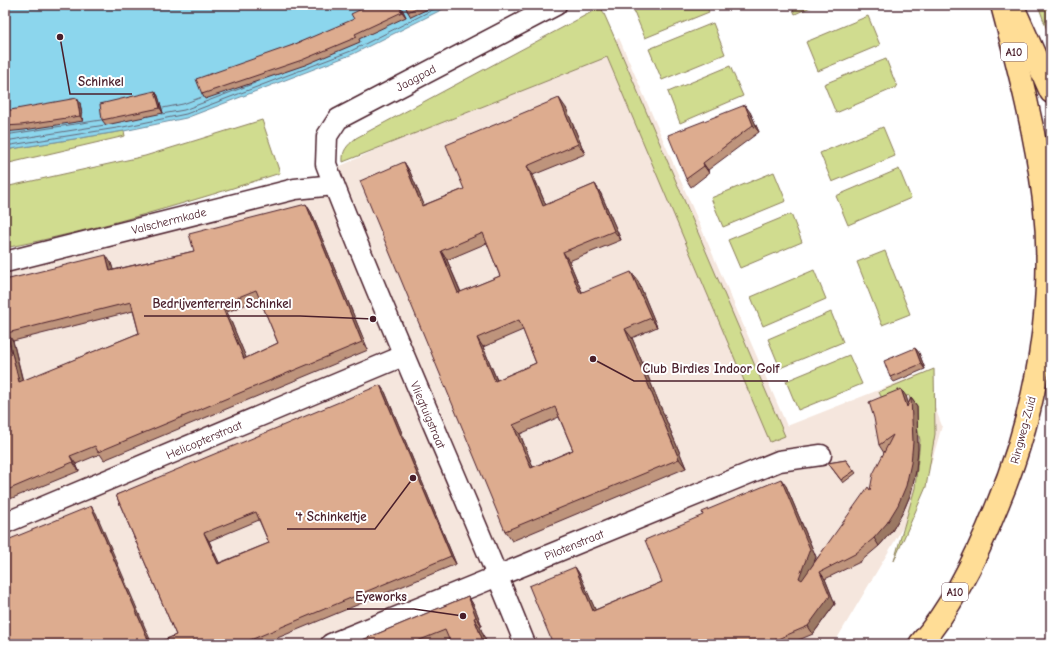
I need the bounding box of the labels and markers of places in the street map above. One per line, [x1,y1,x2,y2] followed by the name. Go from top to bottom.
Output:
[70,69,132,94] callout: Schinkel
[144,291,300,316] callout: Bedrijventerrein Schinkel
[634,356,788,381] callout: Club Birdies Indoor Golf
[287,504,375,529] callout: 't Schinkeltje
[347,584,414,609] callout: Eyeworks

